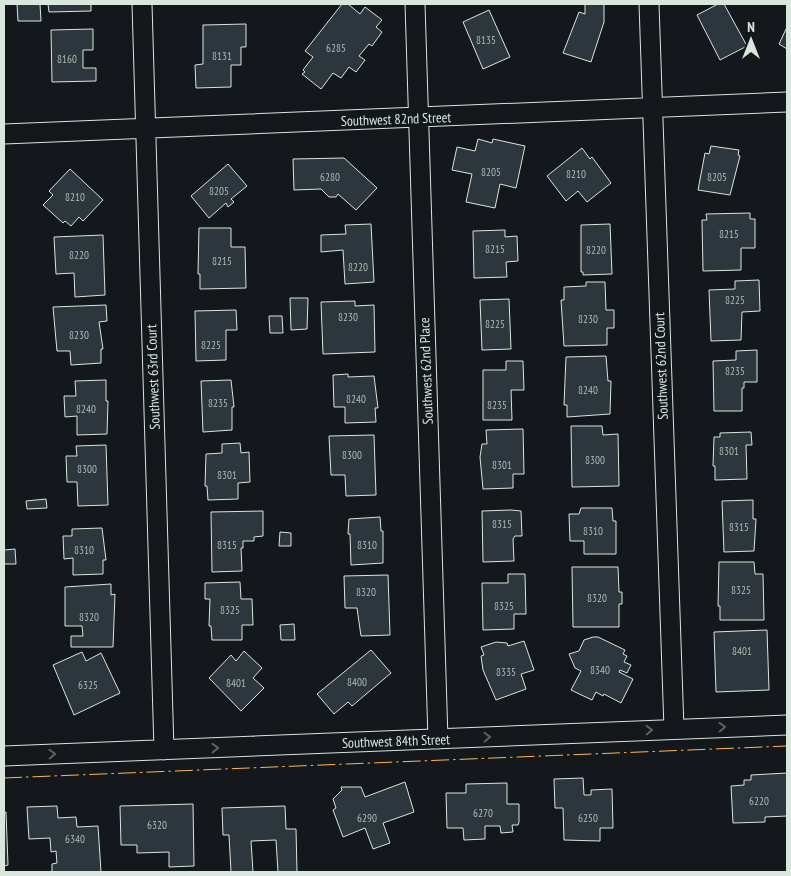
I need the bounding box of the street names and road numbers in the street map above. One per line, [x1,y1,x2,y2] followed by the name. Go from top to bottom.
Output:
[341,108,452,130] street label: Southwest 82nd Street
[650,312,672,420] street label: Southwest 62nd Court
[415,317,437,425] street label: Southwest 62nd Place
[142,324,164,430] street label: Southwest 63rd Court
[342,730,451,752] street label: Southwest 84th Street

